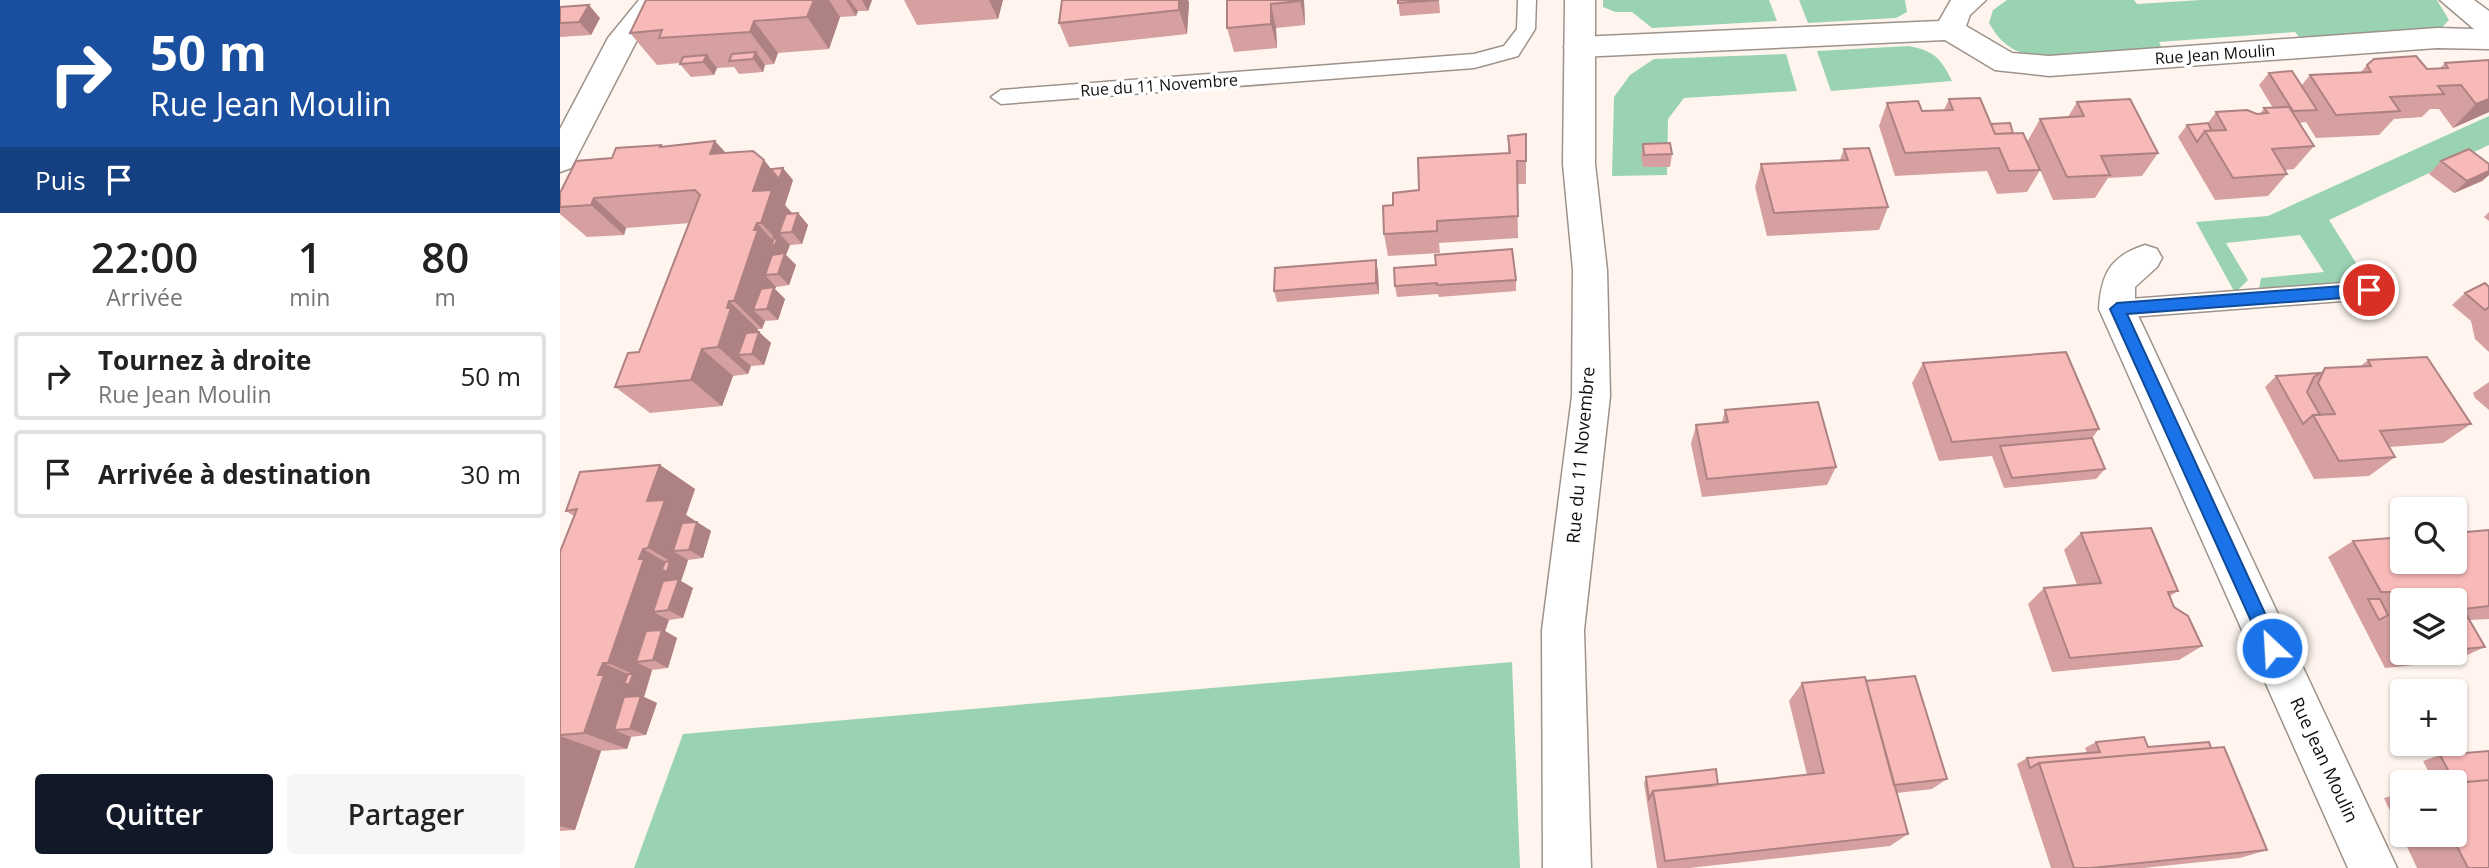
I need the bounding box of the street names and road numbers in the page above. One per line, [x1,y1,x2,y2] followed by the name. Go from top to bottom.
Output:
[2154,39,2276,69] street label: Rue Jean Moulin
[1080,69,1238,101] street label: Rue du 11 Novembre
[1560,365,1600,544] street label: Rue du 11 Novembre
[2285,693,2364,826] street label: Rue Jean Moulin

